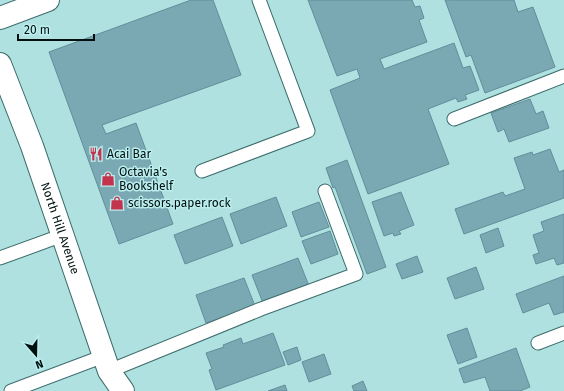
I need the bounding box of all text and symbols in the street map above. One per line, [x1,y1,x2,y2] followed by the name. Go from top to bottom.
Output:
[18,16,94,42] scale bar
[24,23,50,37] text: 20 m
[88,146,104,162] restaurant icon: Acai Bar
[107,147,151,161] place label: Acai Bar
[119,165,174,193] place label: Octavia's Bookshelf
[100,171,116,187] shop icon: Octavia's Bookshelf
[38,181,82,276] street label: North Hill Avenue
[109,195,125,211] shop icon: scissors.paper.rock
[128,196,232,210] place label: scissors.paper.rock
[16,335,56,375] north arrow
[34,357,45,371] text: N

